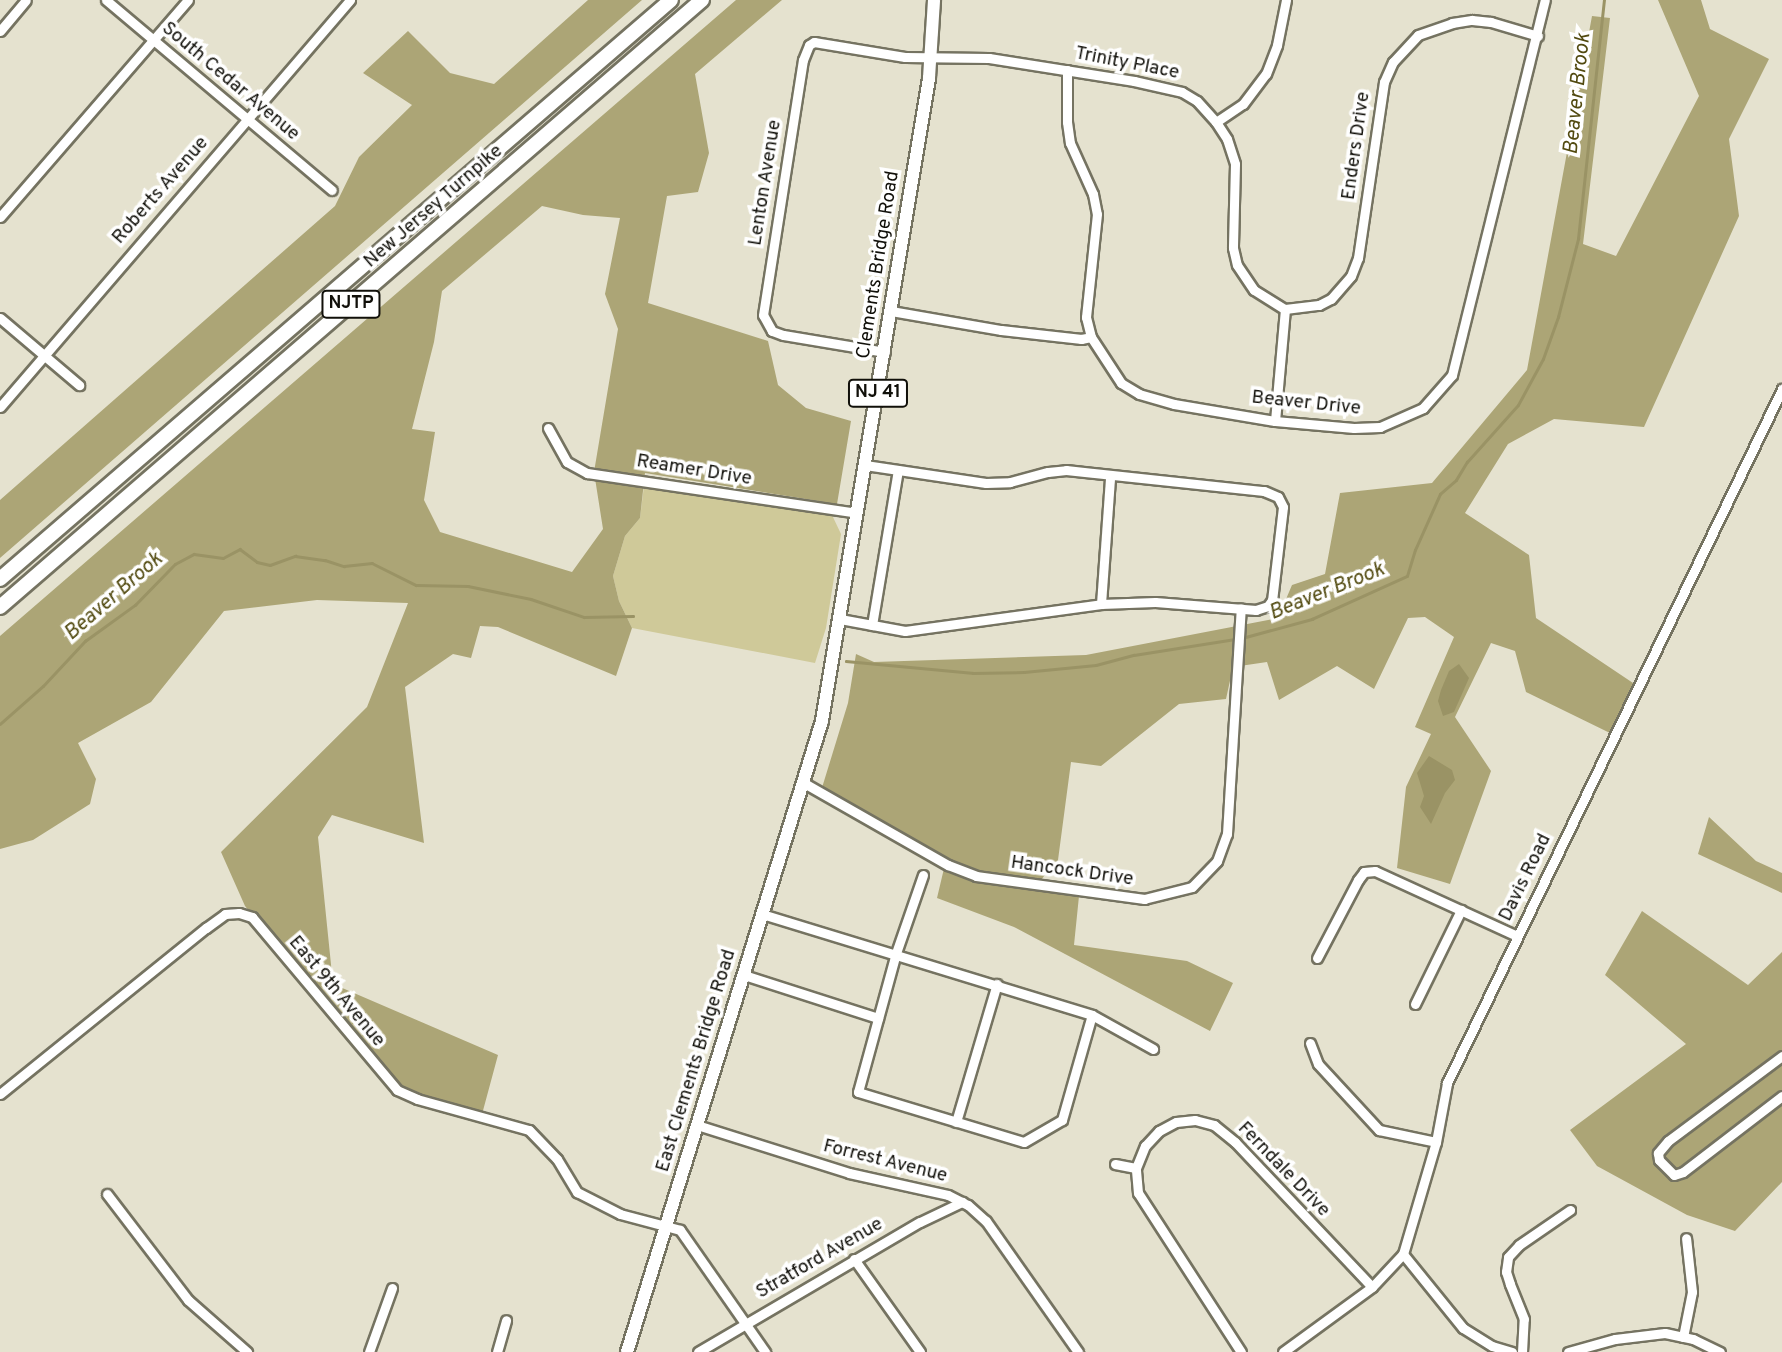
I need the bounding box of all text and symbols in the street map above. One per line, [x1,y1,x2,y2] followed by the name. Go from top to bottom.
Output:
[156,17,304,147] street label: South Cedar Avenue
[1559,32,1597,156] water label: Beaver Brook
[1073,43,1181,85] street label: Trinity Place
[1338,90,1376,202] street label: Enders Drive
[745,118,787,248] street label: Lenton Avenue
[108,132,214,250] street label: Roberts Avenue
[360,140,508,274] street label: New Jersey Turnpike
[853,169,905,361] street label: Clements Bridge Road
[321,290,381,318] road number: NJTP
[846,379,910,408] road number: NJ 41
[1250,387,1362,421] street label: Beaver Drive
[635,451,753,491] street label: Reamer Drive
[60,547,168,647] water label: Beaver Brook
[1266,557,1388,627] water label: Beaver Brook
[1495,831,1557,925] street label: Davis Road
[1009,852,1135,892] street label: Hancock Drive
[283,932,389,1052] street label: East 9th Avenue
[652,947,742,1175] street label: East Clements Bridge Road
[1232,1118,1334,1222] street label: Ferndale Drive
[820,1135,950,1189] street label: Forrest Avenue
[752,1213,888,1305] street label: Stratford Avenue

